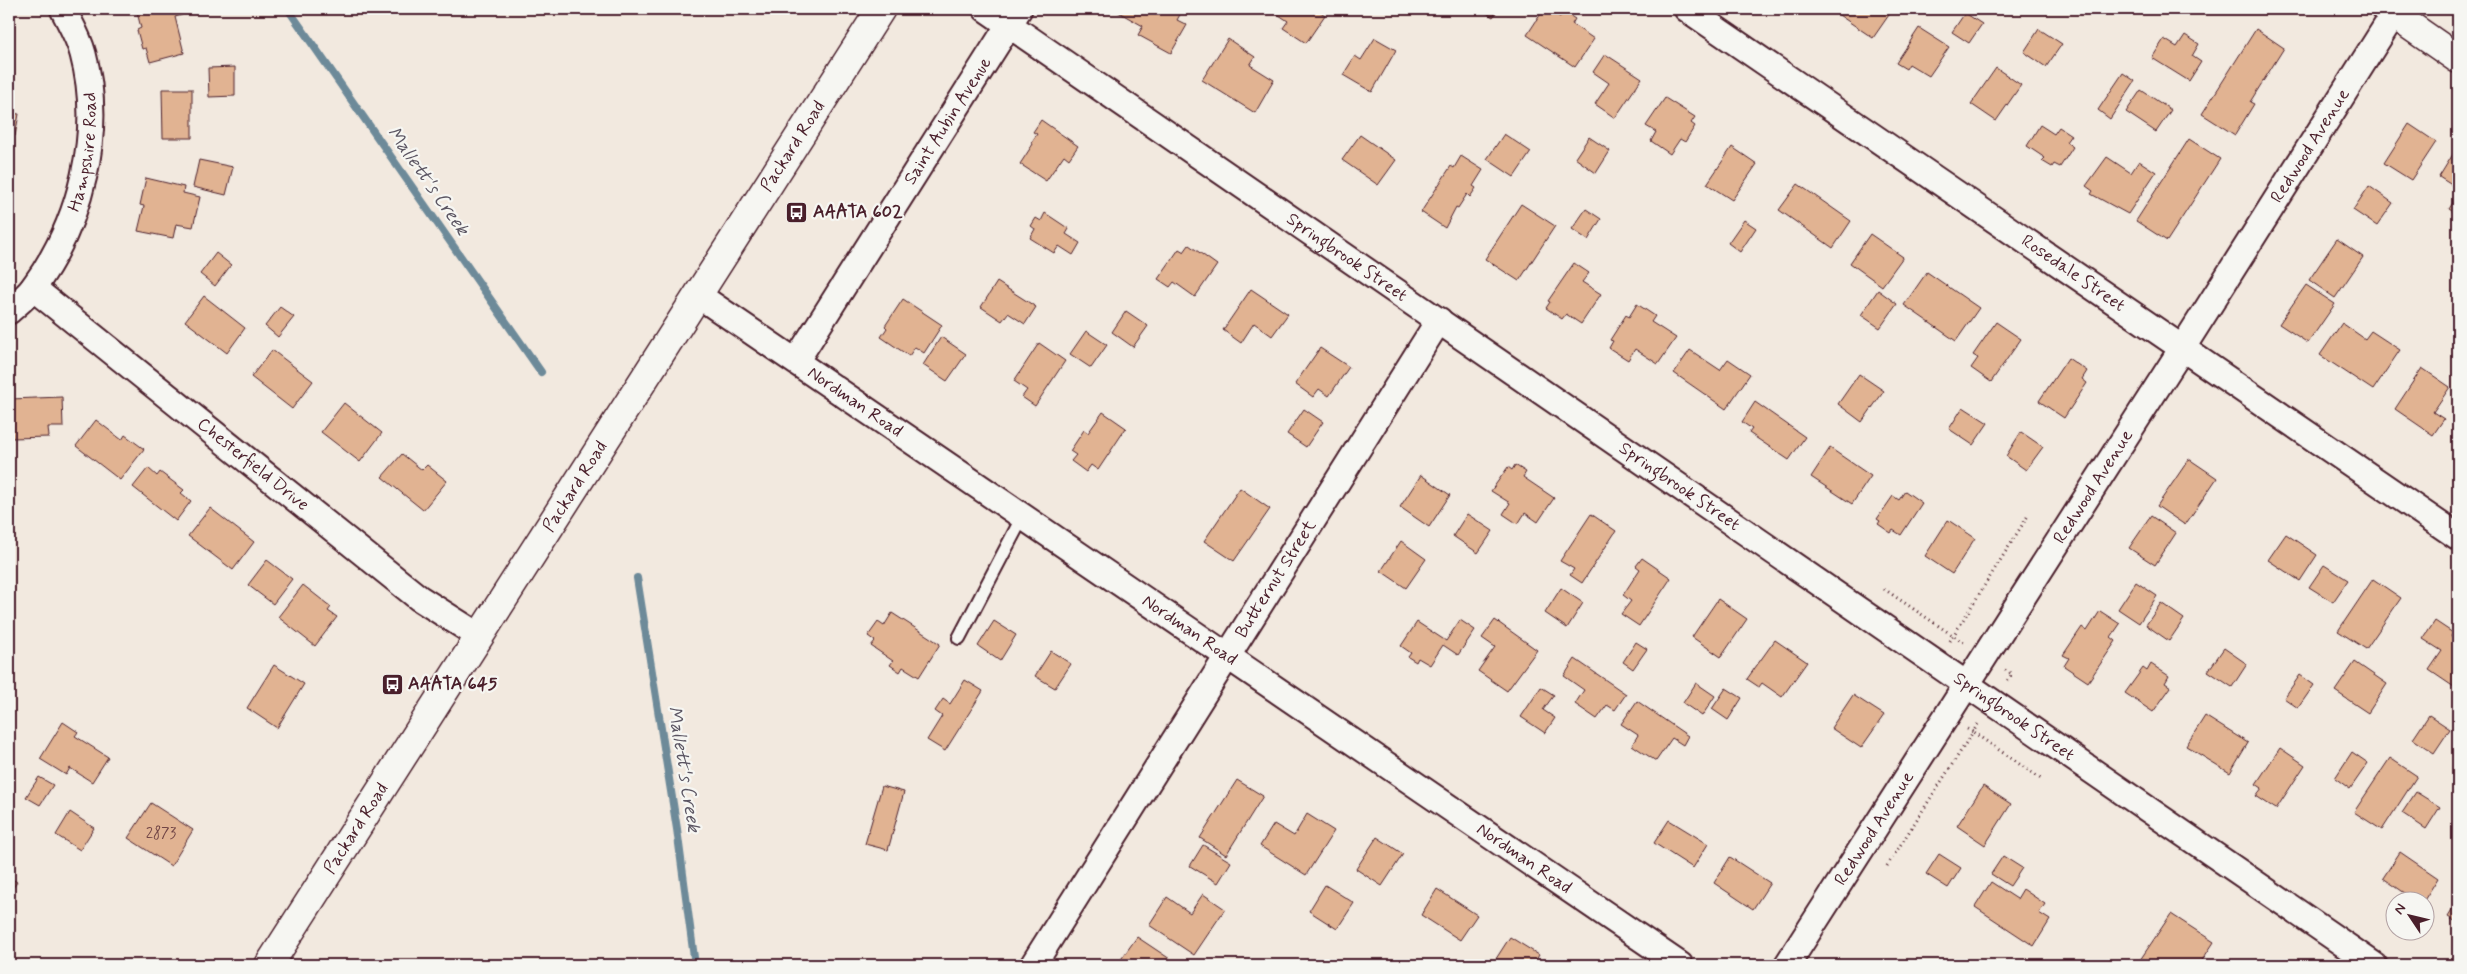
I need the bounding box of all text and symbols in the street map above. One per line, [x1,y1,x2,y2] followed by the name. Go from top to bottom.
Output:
[899,53,997,190] street label: Saint Aubin Avenue
[2265,84,2356,208] street label: Redwood Avenue
[62,91,103,215] street label: Hampshire Road
[755,96,831,197] street label: Packard Road
[381,122,476,242] water label: Mallett's Creek
[785,200,809,224] bus stop icon: AAATA 602
[813,200,903,224] place label: AAATA 602
[1281,207,1412,308] street label: Springbrook Street
[2016,229,2130,318] street label: Rosedale Street
[803,361,907,443] street label: Nordman Road
[192,412,314,517] street label: Chesterfield Drive
[2048,425,2139,548] street label: Redwood Avenue
[537,436,613,537] street label: Packard Road
[1614,436,1745,537] street label: Springbrook Street
[1230,515,1322,643] street label: Butternut Street
[1137,589,1242,671] street label: Nordman Road
[1948,667,2079,767] street label: Springbrook Street
[380,672,404,696] bus stop icon: AAATA 645
[408,672,498,696] place label: AAATA 645
[662,704,707,835] water label: Mallett's Creek
[1829,767,1920,890] street label: Redwood Avenue
[318,778,394,879] street label: Packard Road
[1472,818,1576,900] street label: Nordman Road
[146,824,177,844] house number: 2873
[2384,892,2434,942] north arrow
[2390,900,2410,918] text: N

